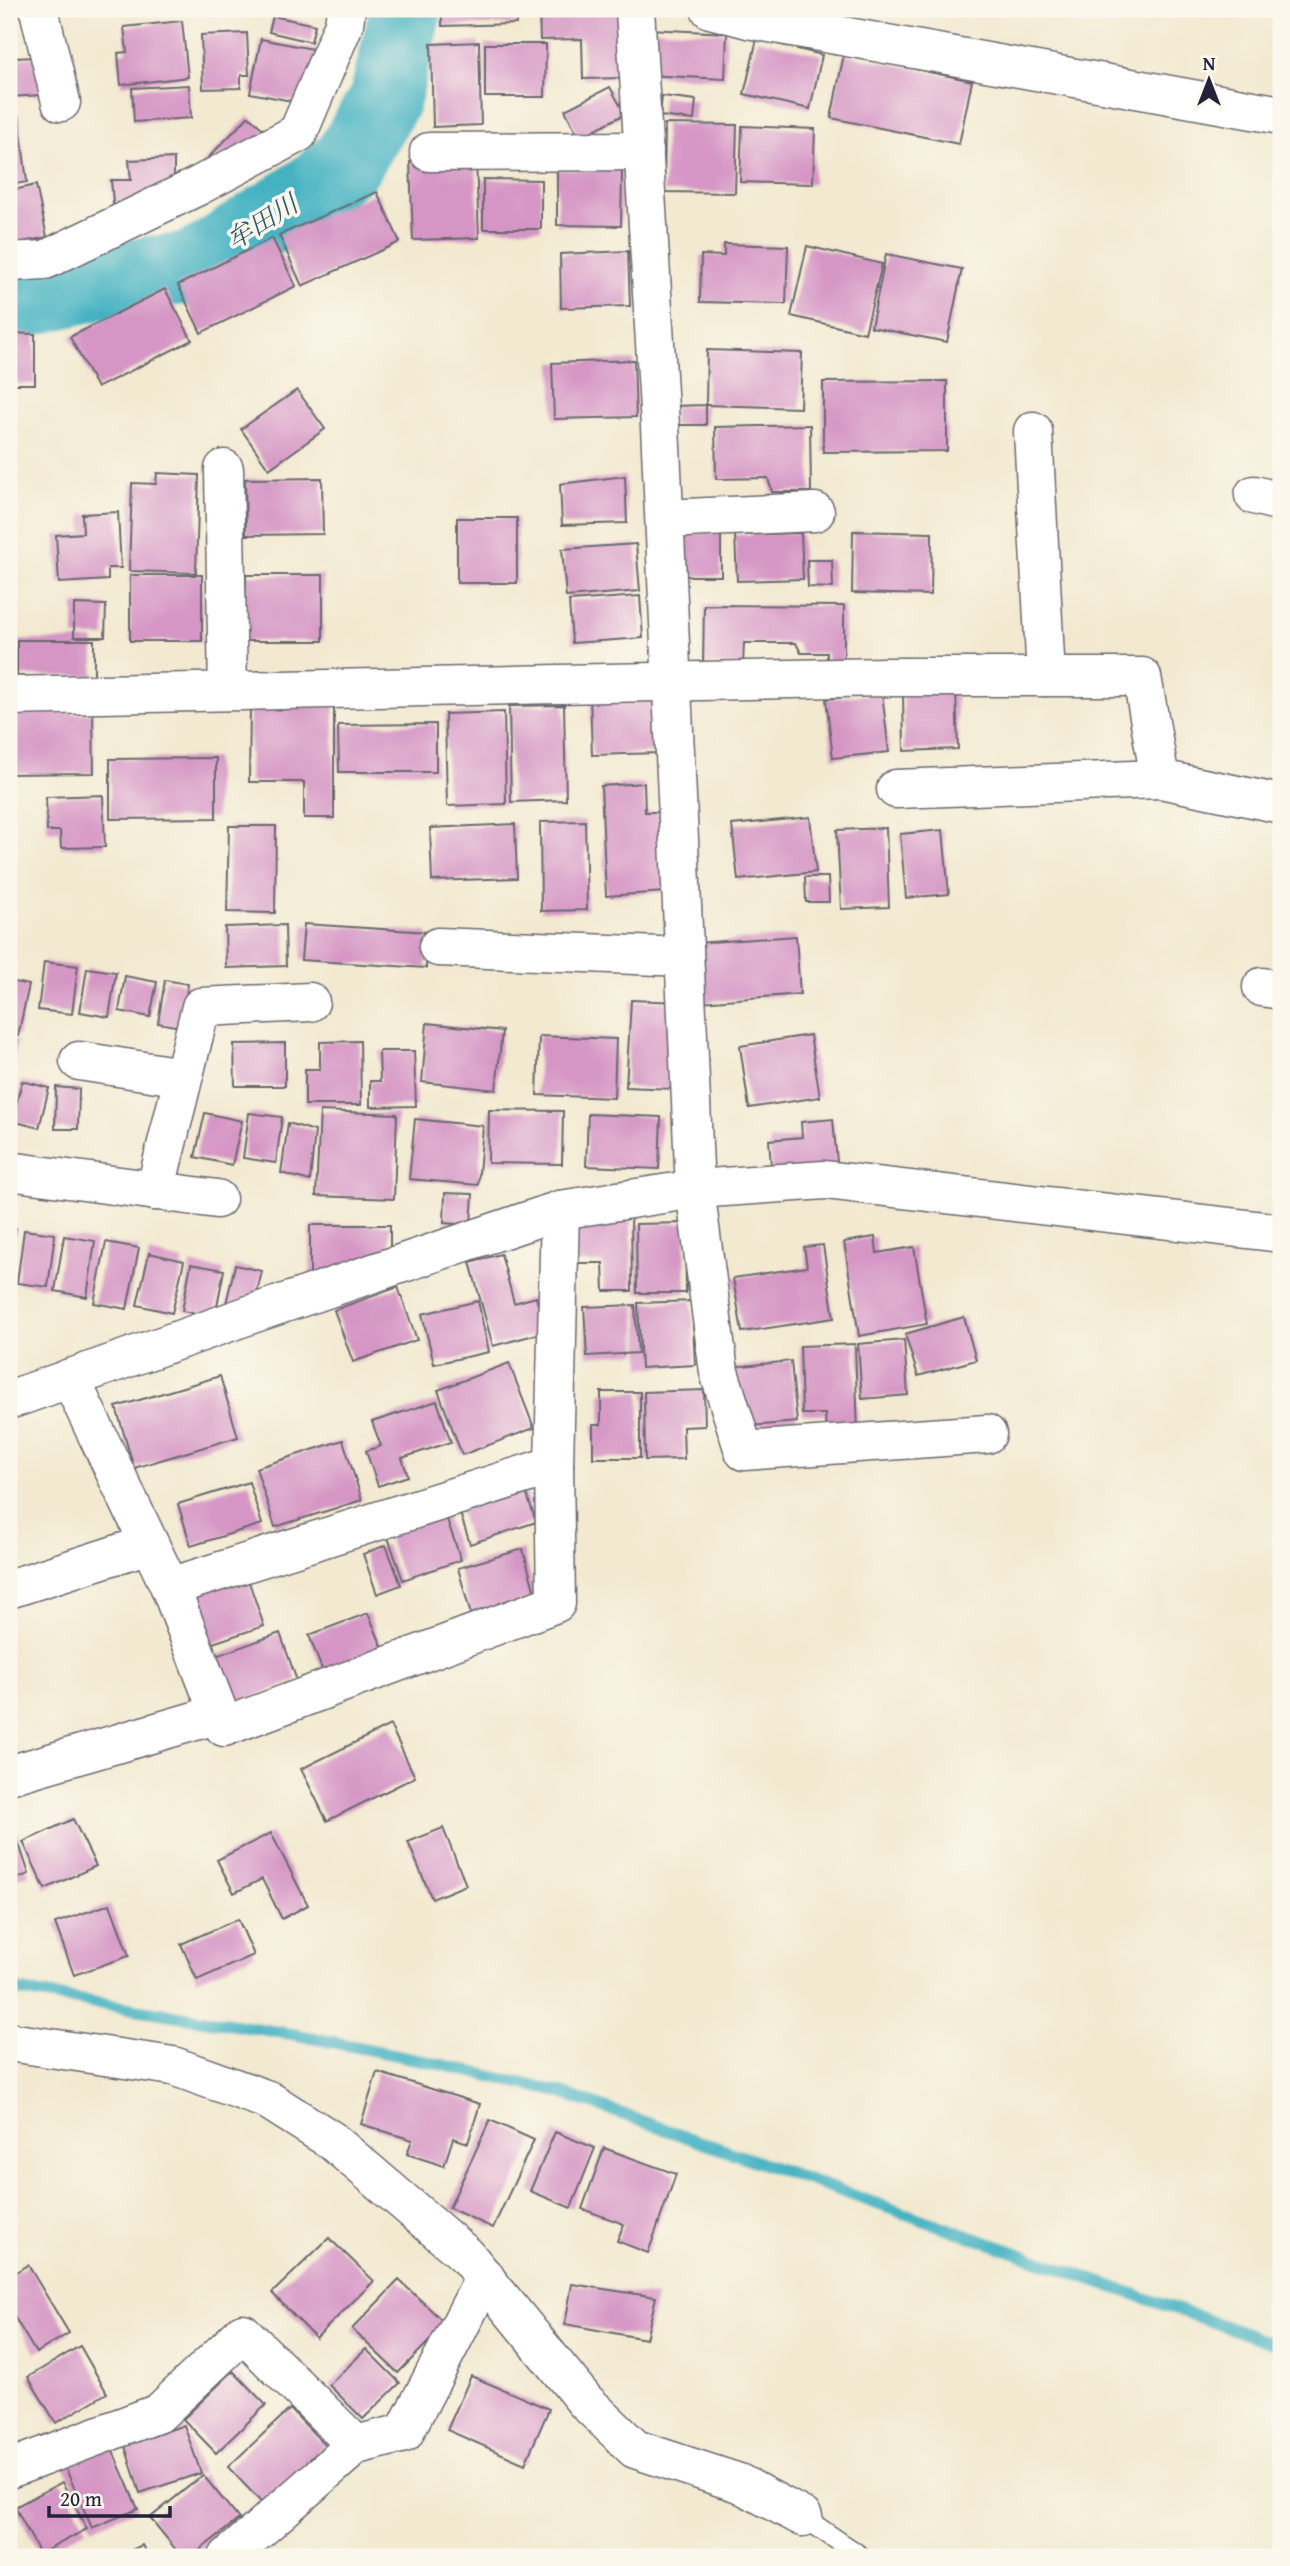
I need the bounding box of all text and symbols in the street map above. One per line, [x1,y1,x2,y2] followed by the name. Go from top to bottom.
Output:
[1174,46,1244,116] north arrow
[1203,49,1216,77] text: N
[218,183,308,259] water label: 牟田川
[49,2475,170,2519] scale bar
[60,2483,102,2514] text: 20 m

